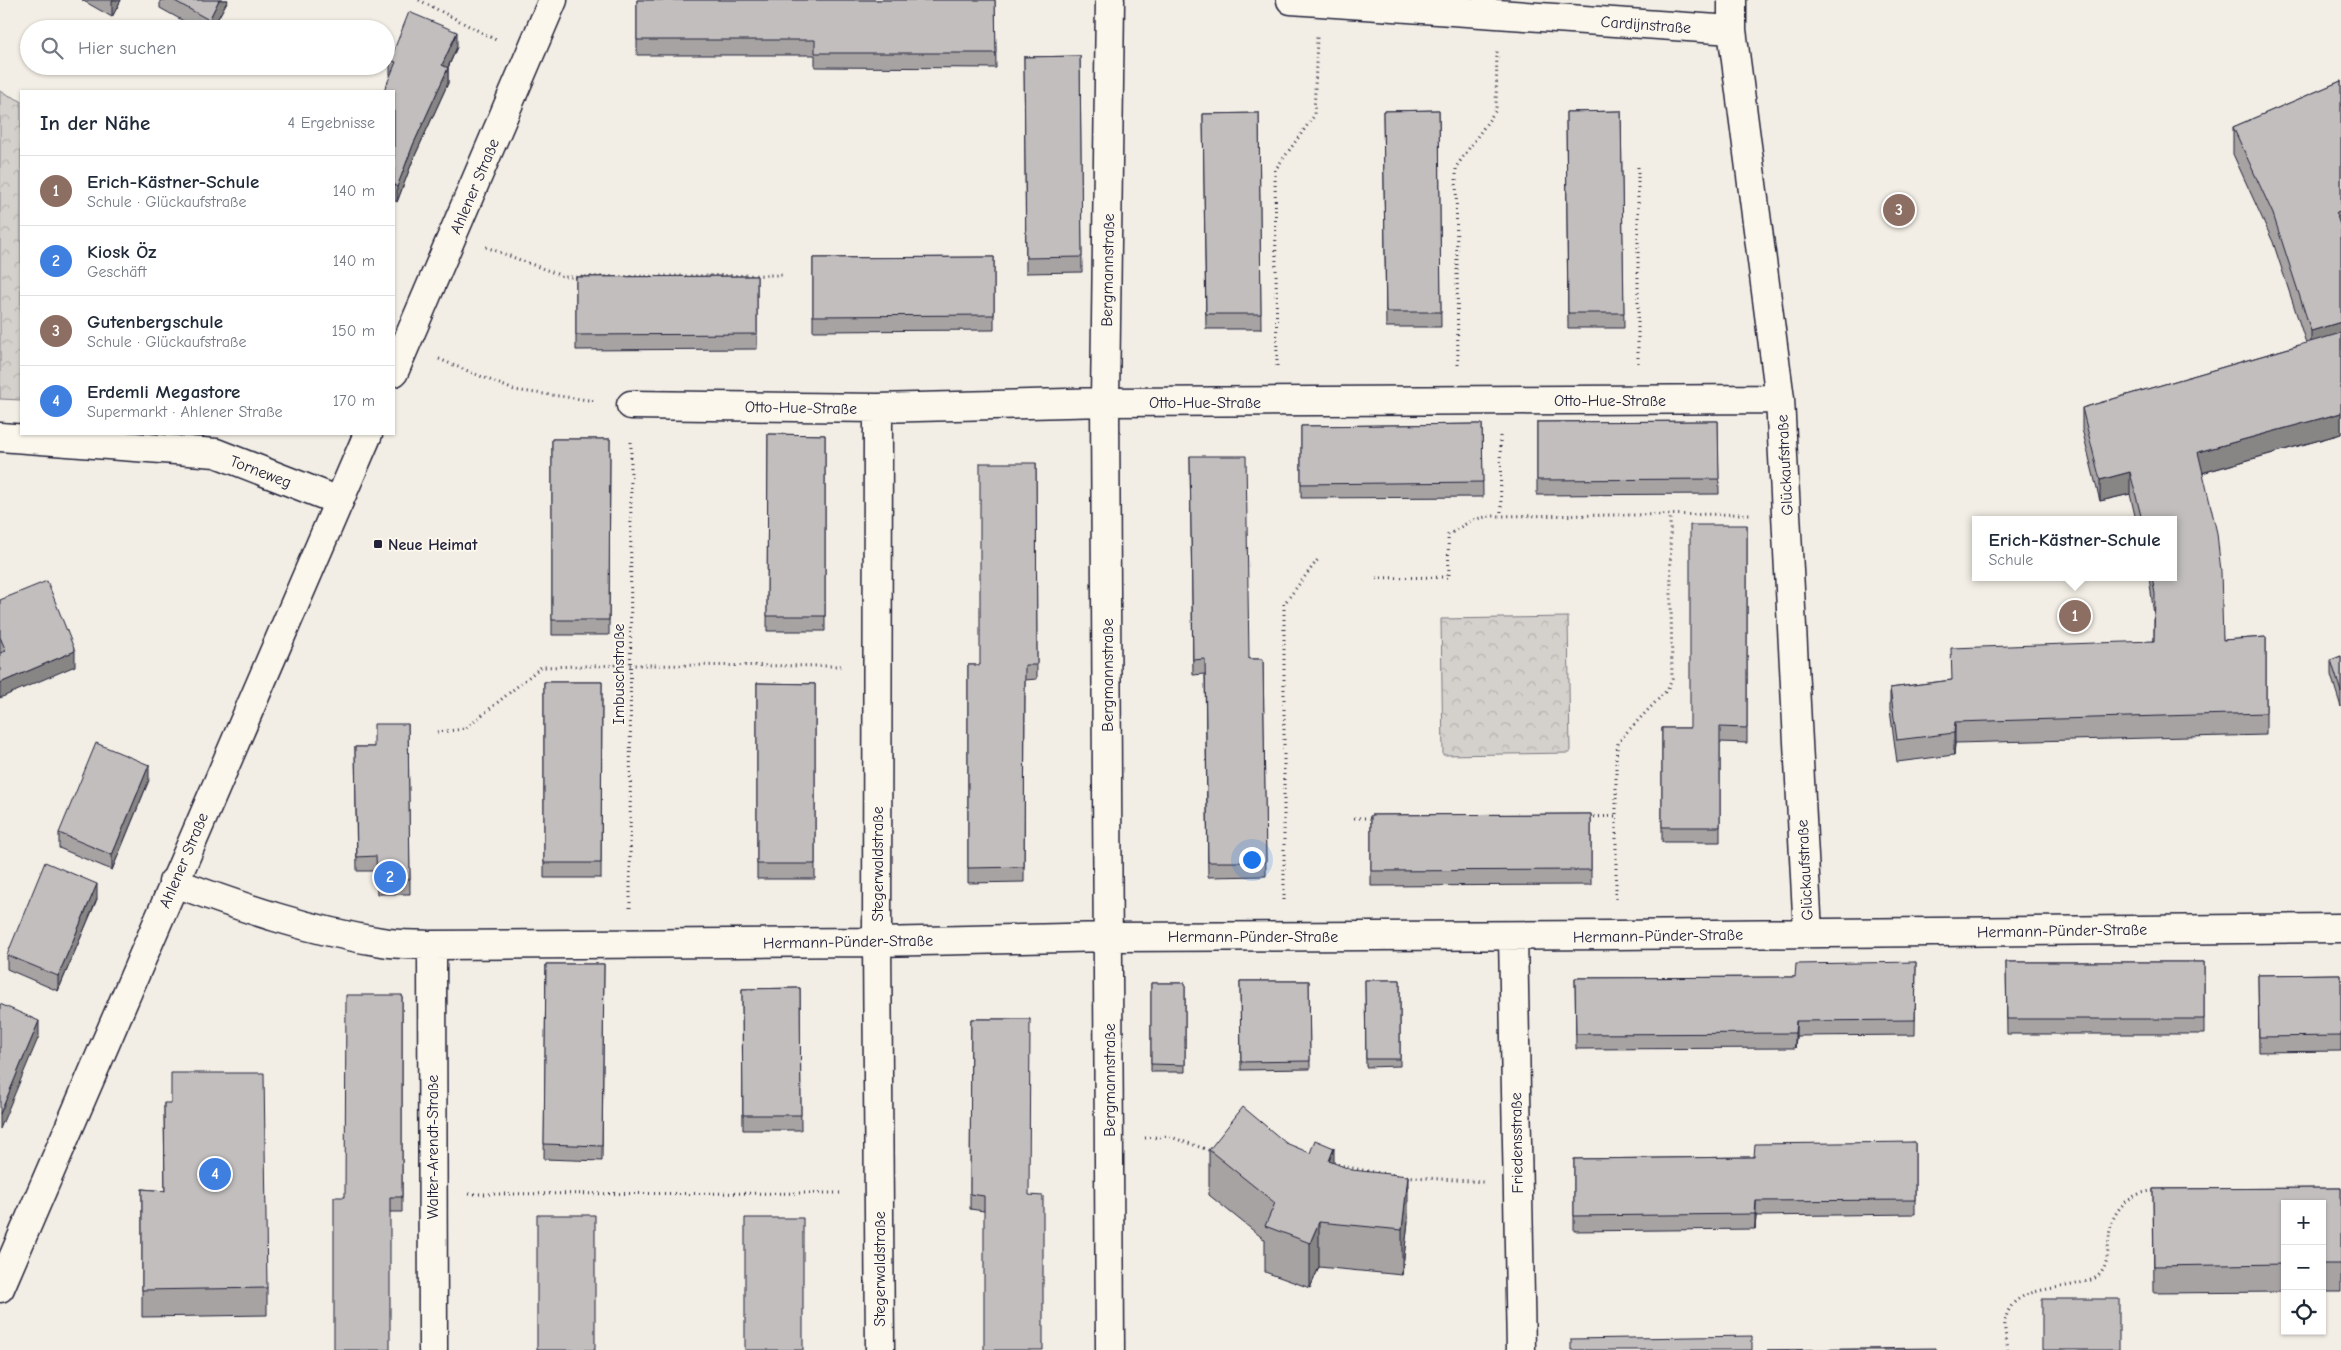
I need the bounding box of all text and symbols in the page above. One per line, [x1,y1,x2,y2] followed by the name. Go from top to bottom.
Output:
[1600,13,1692,37] street label: Cardijnstraße
[20,20,395,75] search box
[38,34,66,62] icon: search
[78,37,176,59] text: Hier suchen
[40,111,150,135] text: In der Nähe
[288,114,375,132] text: 4 Ergebnisse
[447,136,503,237] street label: Ahlener Straße
[87,171,259,193] text: Erich-Kästner-Schule
[53,182,59,200] text: 1
[333,182,375,200] text: 140 m
[1883,191,1915,229] pin: 3
[87,193,246,211] text: Schule · Glückaufstraße
[1098,213,1118,327] street label: Bergmannstraße
[87,241,157,263] text: Kiosk Öz
[52,252,60,270] text: 2
[333,252,375,270] text: 140 m
[87,263,147,281] text: Geschäft
[87,311,223,333] text: Gutenbergschule
[52,322,60,340] text: 3
[332,322,375,340] text: 150 m
[87,333,246,351] text: Schule · Glückaufstraße
[87,381,240,403] text: Erdemli Megastore
[52,392,60,410] text: 4
[333,392,375,410] text: 170 m
[1554,392,1666,410] street label: Otto-Hue-Straße
[1149,394,1261,412] street label: Otto-Hue-Straße
[745,398,857,418] street label: Otto-Hue-Straße
[87,403,283,421] text: Supermarkt · Ahlener Straße
[1773,414,1797,516] street label: Glückaufstraße
[227,452,294,492] street label: Torneweg
[1972,516,2177,581] popup
[1988,529,2161,551] text: Erich-Kästner-Schule
[388,536,478,554] place label: Neue Heimat
[372,538,384,550] marker: Neue Heimat
[1988,551,2033,569] text: Schule
[2059,597,2091,635] pin: 1
[1099,618,1117,732] street label: Bergmannstraße
[610,623,628,725] street label: Imbuschstraße
[869,806,887,922] street label: Stegerwaldstraße
[156,810,212,911] street label: Ahlener Straße
[1793,819,1817,921] street label: Glückaufstraße
[1239,847,1265,873] your location
[374,858,406,896] pin: 2
[1977,921,2147,941] street label: Hermann-Pünder-Straße
[1573,926,1743,946] street label: Hermann-Pünder-Straße
[1168,928,1338,946] street label: Hermann-Pünder-Straße
[763,932,933,952] street label: Hermann-Pünder-Straße
[1101,1023,1119,1137] street label: Bergmannstraße
[424,1075,442,1219] street label: Walter-Arendt-Straße
[1507,1092,1527,1194] street label: Friedensstraße
[199,1155,231,1193] pin: 4
[2281,1200,2326,1335] map controls
[2281,1200,2326,1245] button: +
[871,1211,889,1327] street label: Stegerwaldstraße
[2281,1245,2326,1290] button: −
[2281,1290,2326,1335] button: locate

